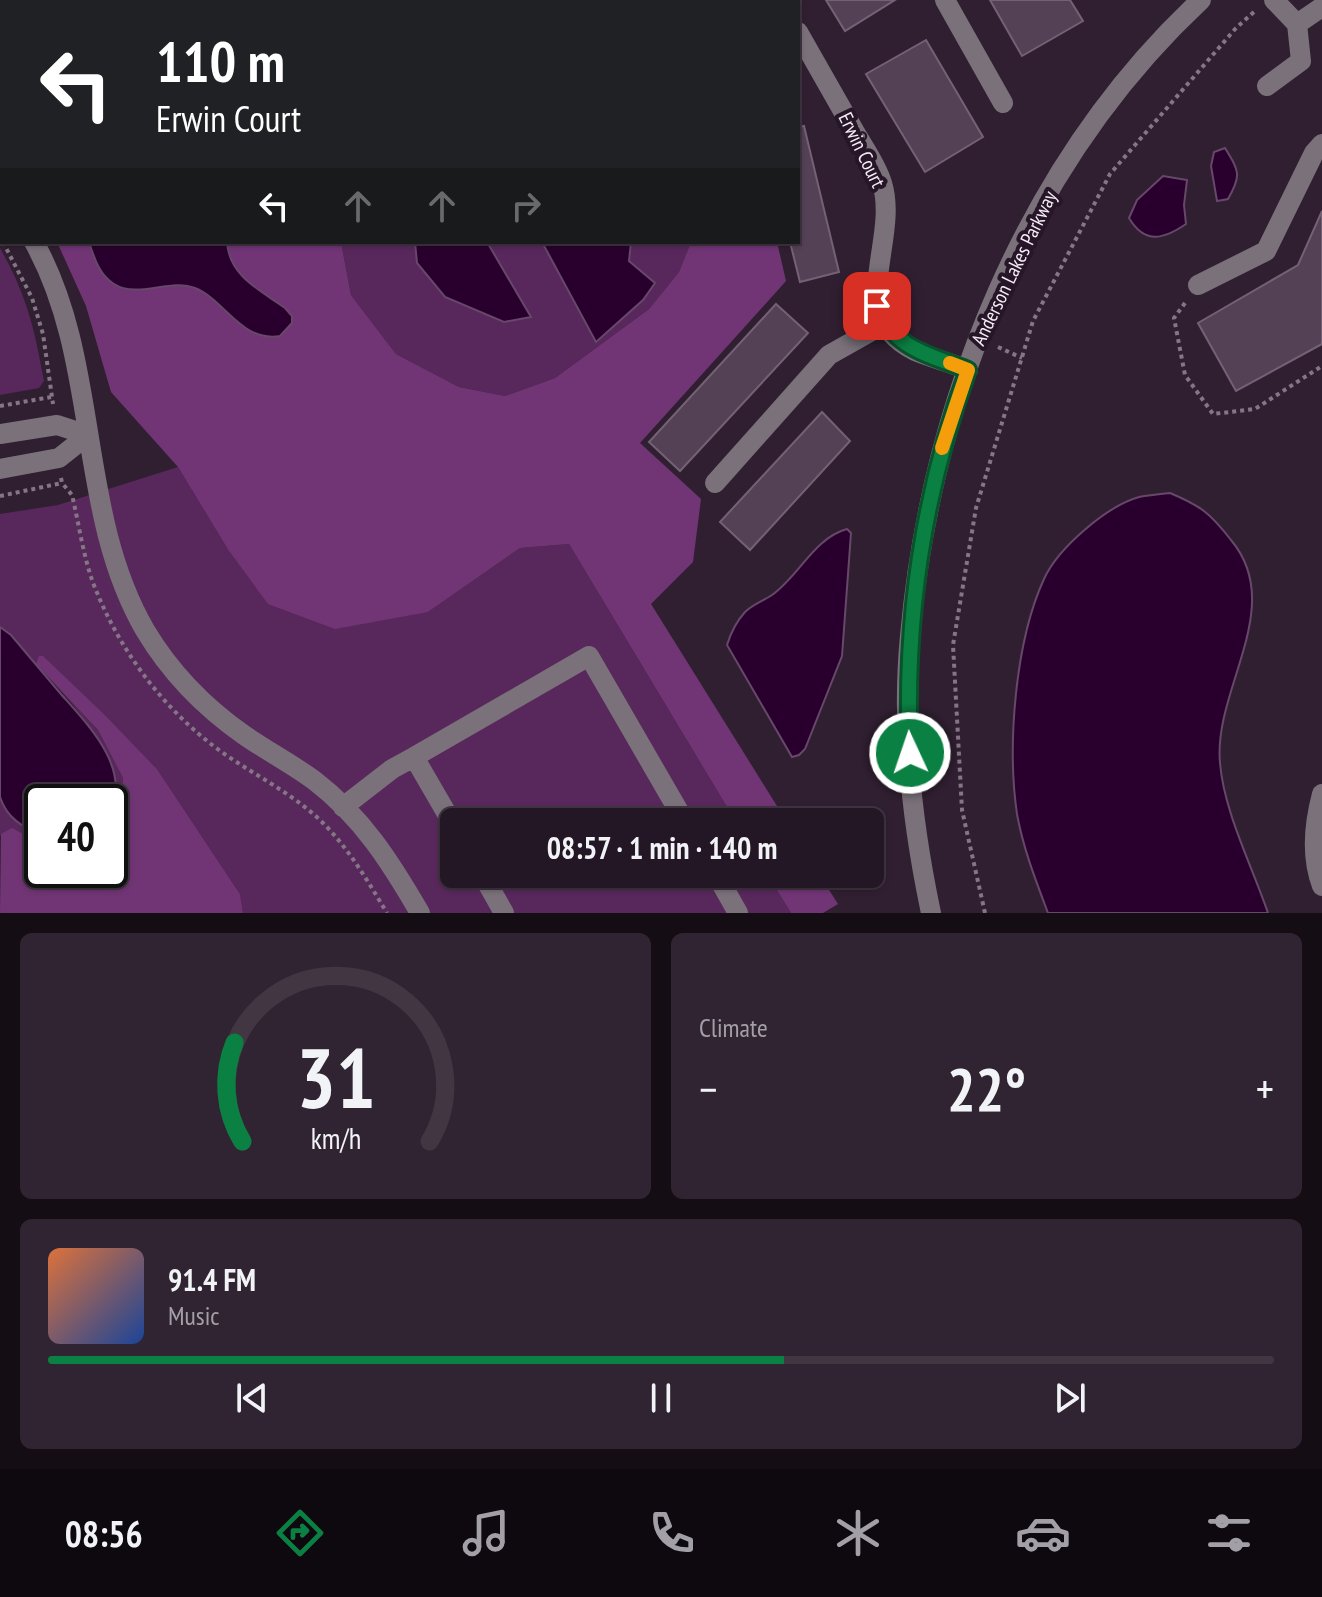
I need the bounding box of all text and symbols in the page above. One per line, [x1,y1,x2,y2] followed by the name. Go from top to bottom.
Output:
[156,25,285,97] text: 110 m
[24,32,128,136] icon: left
[156,95,301,142] text: Erwin Court
[833,108,892,192] street label: Erwin Court
[252,184,296,228] icon: left
[336,184,380,228] icon: ahead
[420,184,464,228] icon: ahead
[504,184,548,228] icon: right
[965,186,1063,350] street label: Anderson Lakes Parkway
[843,272,911,340] pin
[855,284,899,328] icon: arrive
[868,711,952,795] position arrow
[24,784,128,888] speed limit sign: 40
[547,828,777,867] text: 08:57 · 1 min · 140 m
[699,1011,768,1044] text: Climate
[296,1023,375,1131] text: 31
[947,1050,1026,1128] text: 22°
[699,1060,717,1117] text: −
[1256,1060,1274,1117] text: +
[310,1120,361,1157] text: km/h
[168,1260,256,1299] text: 91.4 FM
[168,1299,220,1332] text: Music
[230,1376,274,1420] icon: previous
[639,1376,683,1420] icon: pause
[1048,1376,1092,1420] icon: next
[272,1505,328,1561] icon: directions
[458,1505,514,1561] icon: music
[644,1505,700,1561] icon: phone
[830,1505,886,1561] icon: climate
[1015,1505,1071,1561] icon: car
[1201,1505,1257,1561] icon: filters
[65,1510,143,1557] text: 08:56

